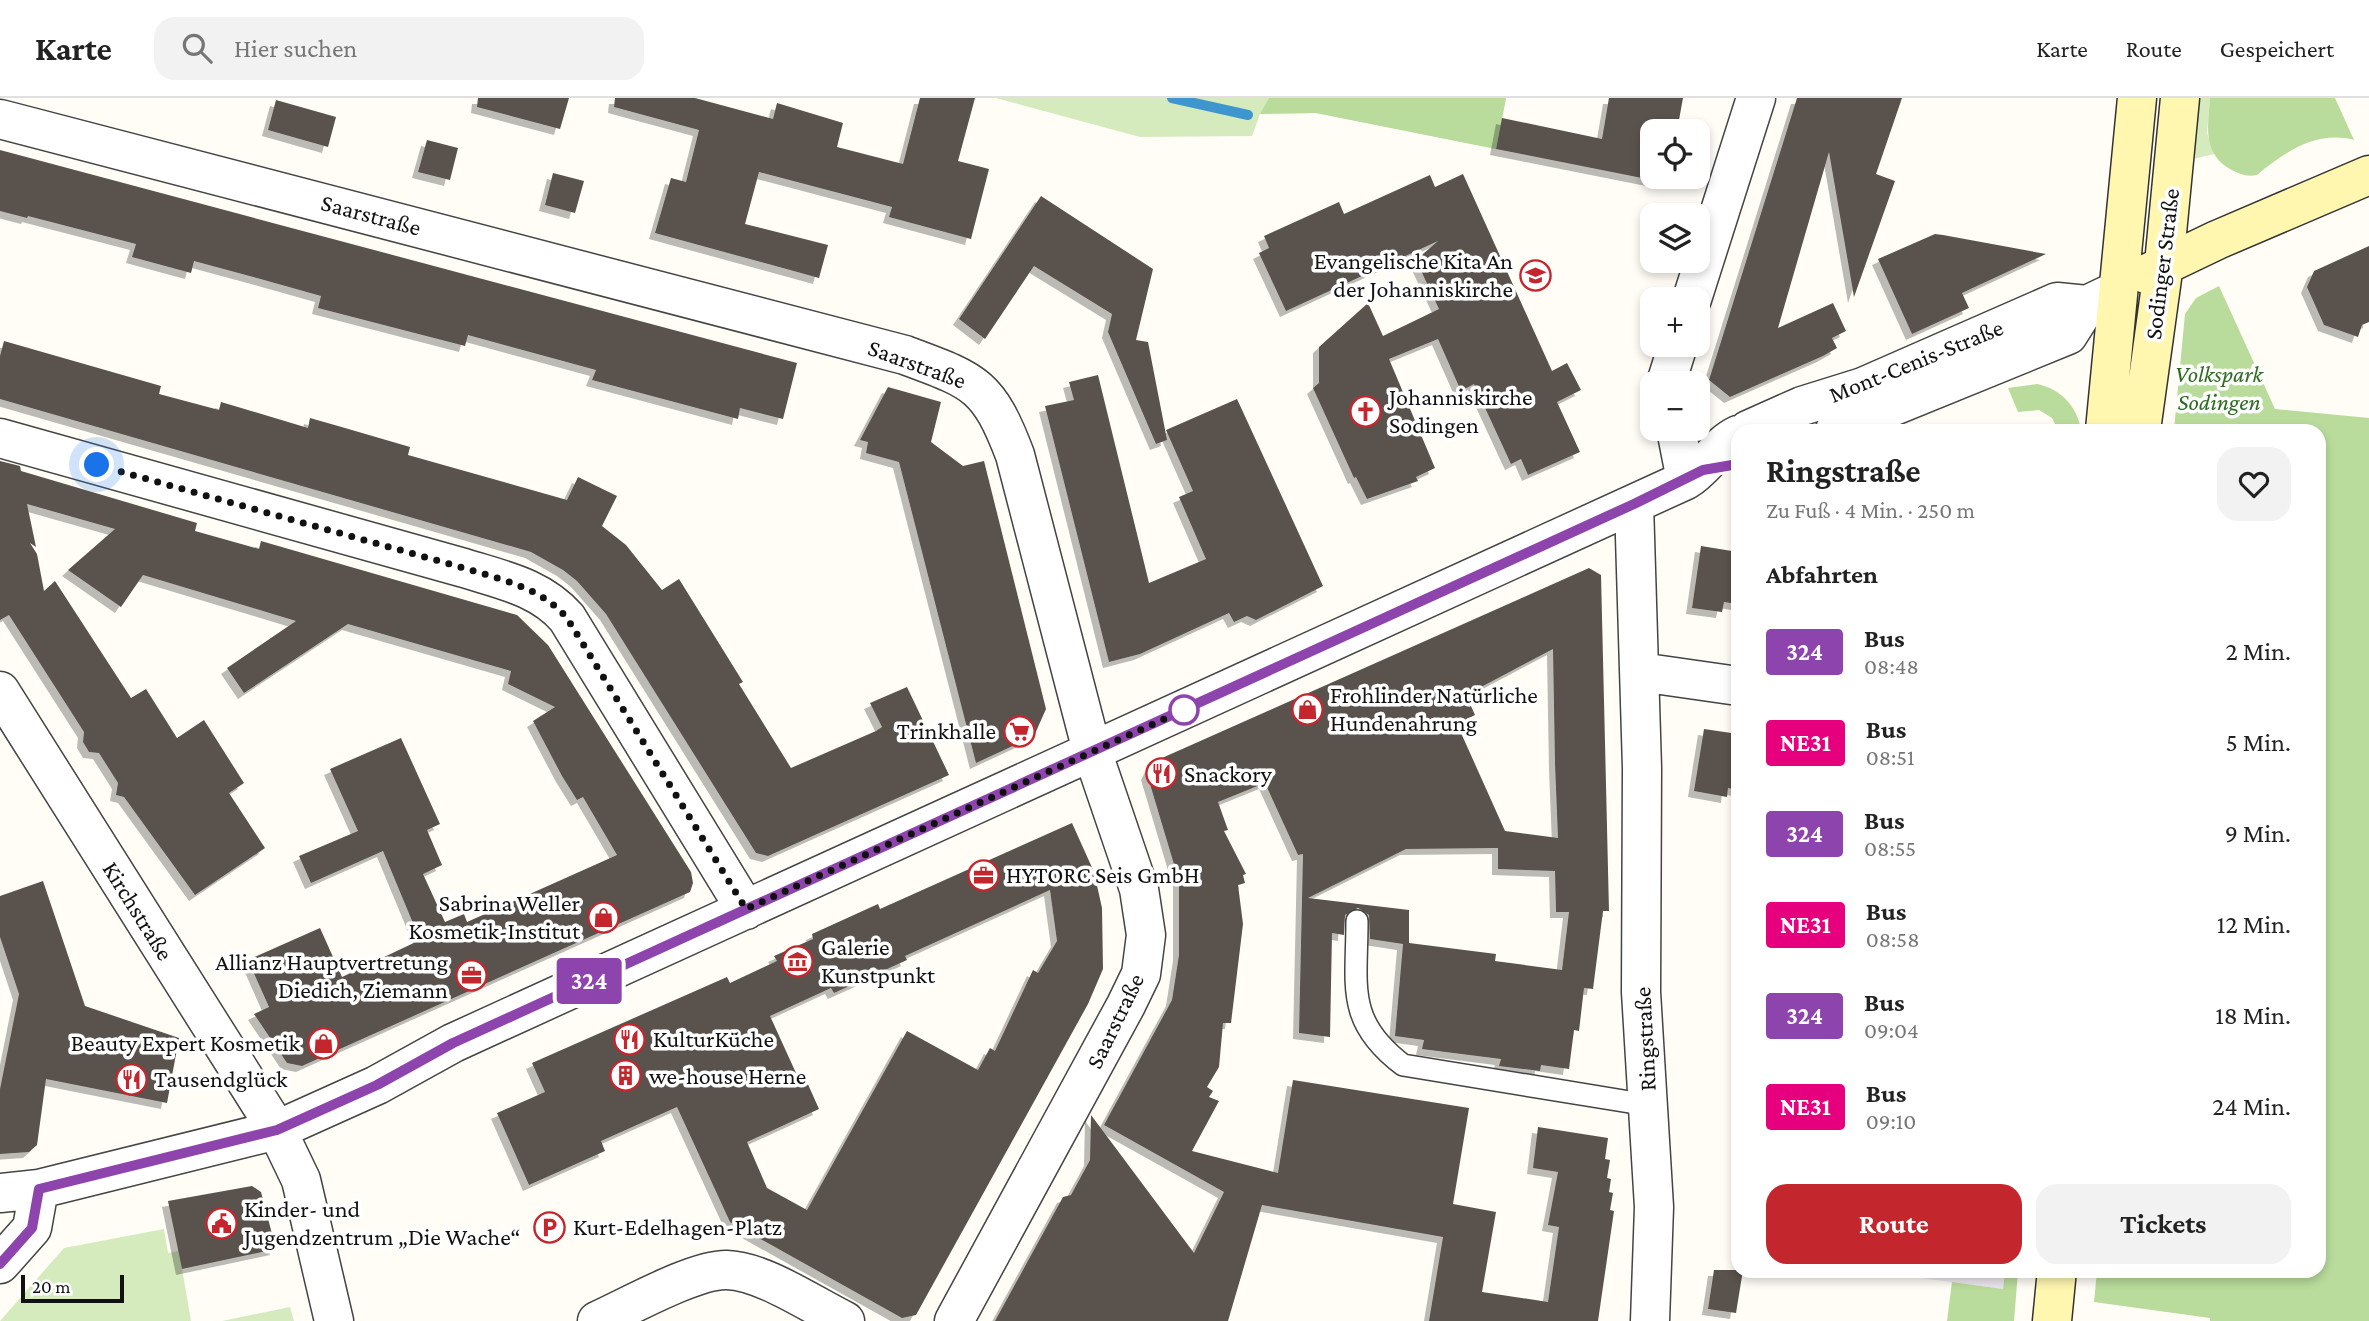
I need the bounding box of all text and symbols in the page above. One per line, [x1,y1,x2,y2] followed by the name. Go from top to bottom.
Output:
[154,17,644,80] search box
[178,29,216,67] icon: search
[35,30,112,67] text: Karte
[234,34,357,63] text: Hier suchen
[2036,35,2088,62] text: Karte
[2126,35,2182,62] text: Route
[2220,35,2334,62] text: Gespeichert
[1640,119,1710,441] map controls
[1640,119,1710,189] button: locate
[2139,187,2184,341] street label: Sodinger Straße
[318,188,424,241] street label: Saarstraße
[1640,203,1710,273] button: layers
[1314,247,1513,302] place label: Evangelische Kita An der Johanniskirche
[1519,258,1553,292] school or university icon: Evangelische Kita An der Johanniskirche
[1640,287,1710,357] button: +
[1825,313,2007,408] street label: Mont-Cenis-Straße
[865,333,970,394] street label: Saarstraße
[2175,360,2265,415] park label: Volkspark Sodingen
[1640,371,1710,441] button: −
[1387,383,1533,438] place label: Johanniskirche Sodingen
[1349,394,1383,428] church icon: Johanniskirche Sodingen
[79,447,114,482] your location
[2217,447,2291,521] button: heart
[1766,452,1921,489] text: Ringstraße
[1766,497,1975,523] text: Zu Fuß · 4 Min. · 250 m
[1766,560,1878,589] text: Abfahrten
[1864,624,1905,653] text: Bus
[2225,637,2291,666] text: 2 Min.
[1786,638,1823,665] text: 324
[1864,653,1919,679] text: 08:48
[1330,681,1538,736] place label: Frohlinder Natürliche Hundenahrung
[1290,692,1324,726] shop icon: Frohlinder Natürliche Hundenahrung
[1169,695,1199,725] unlabelled marker
[1002,714,1036,748] supermarket icon: Trinkhalle
[1866,715,1906,744] text: Bus
[897,717,996,744] place label: Trinkhalle
[2226,728,2291,757] text: 5 Min.
[1780,729,1831,756] text: NE31
[1866,744,1915,770] text: 08:51
[1144,757,1178,791] restaurant icon: Snackory
[1184,760,1273,787] place label: Snackory
[1864,806,1905,835] text: Bus
[2225,819,2291,848] text: 9 Min.
[1786,820,1823,847] text: 324
[1864,835,1916,861] text: 08:55
[97,856,179,965] street label: Kirchstraße
[966,858,1000,892] office icon: HYTORC Seis GmbH
[1006,861,1200,888] place label: HYTORC Seis GmbH
[409,889,581,944] place label: Sabrina Weller Kosmetik-Institut
[1866,897,1906,926] text: Bus
[586,900,620,934] shop icon: Sabrina Weller Kosmetik-Institut
[2217,910,2291,939] text: 12 Min.
[1780,911,1831,938] text: NE31
[1866,926,1920,952] text: 08:58
[821,933,936,988] place label: Galerie Kunstpunkt
[781,944,815,978] museum icon: Galerie Kunstpunkt
[215,948,448,1003] place label: Allianz Hauptvertretung Diedich, Ziemann
[549,958,629,1004] line badge: 324
[454,959,488,993] office icon: Allianz Hauptvertretung Diedich, Ziemann
[571,967,607,994] text: 324
[1080,969,1149,1073] street label: Saarstraße
[1628,986,1661,1092] street label: Ringstraße
[1864,988,1905,1017] text: Bus
[2215,1001,2291,1030] text: 18 Min.
[1786,1002,1823,1029] text: 324
[1864,1017,1919,1043] text: 09:04
[613,1022,647,1056] restaurant icon: KulturKüche
[653,1025,774,1052] place label: KulturKüche
[306,1026,340,1060] shop icon: Beauty Expert Kosmetik
[71,1029,301,1056] place label: Beauty Expert Kosmetik
[609,1059,643,1093] building icon: we-house Herne
[114,1062,148,1096] restaurant icon: Tausendglück
[649,1062,806,1089] place label: we-house Herne
[154,1065,288,1092] place label: Tausendglück
[1866,1079,1906,1108] text: Bus
[2212,1092,2291,1121] text: 24 Min.
[1780,1093,1831,1120] text: NE31
[1866,1108,1916,1134] text: 09:10
[1766,1184,2022,1264] button: Route
[2036,1184,2291,1264] button: Tickets
[242,1195,520,1250] place label: Kinder- und Jugendzentrum „Die Wache“
[204,1206,238,1240] public building icon: Kinder- und Jugendzentrum „Die Wache“
[533,1210,567,1244] parking icon: Kurt-Edelhagen-Platz
[573,1213,782,1240] place label: Kurt-Edelhagen-Platz
[21,1272,124,1304] scale bar
[32,1276,71,1297] text: 20 m

